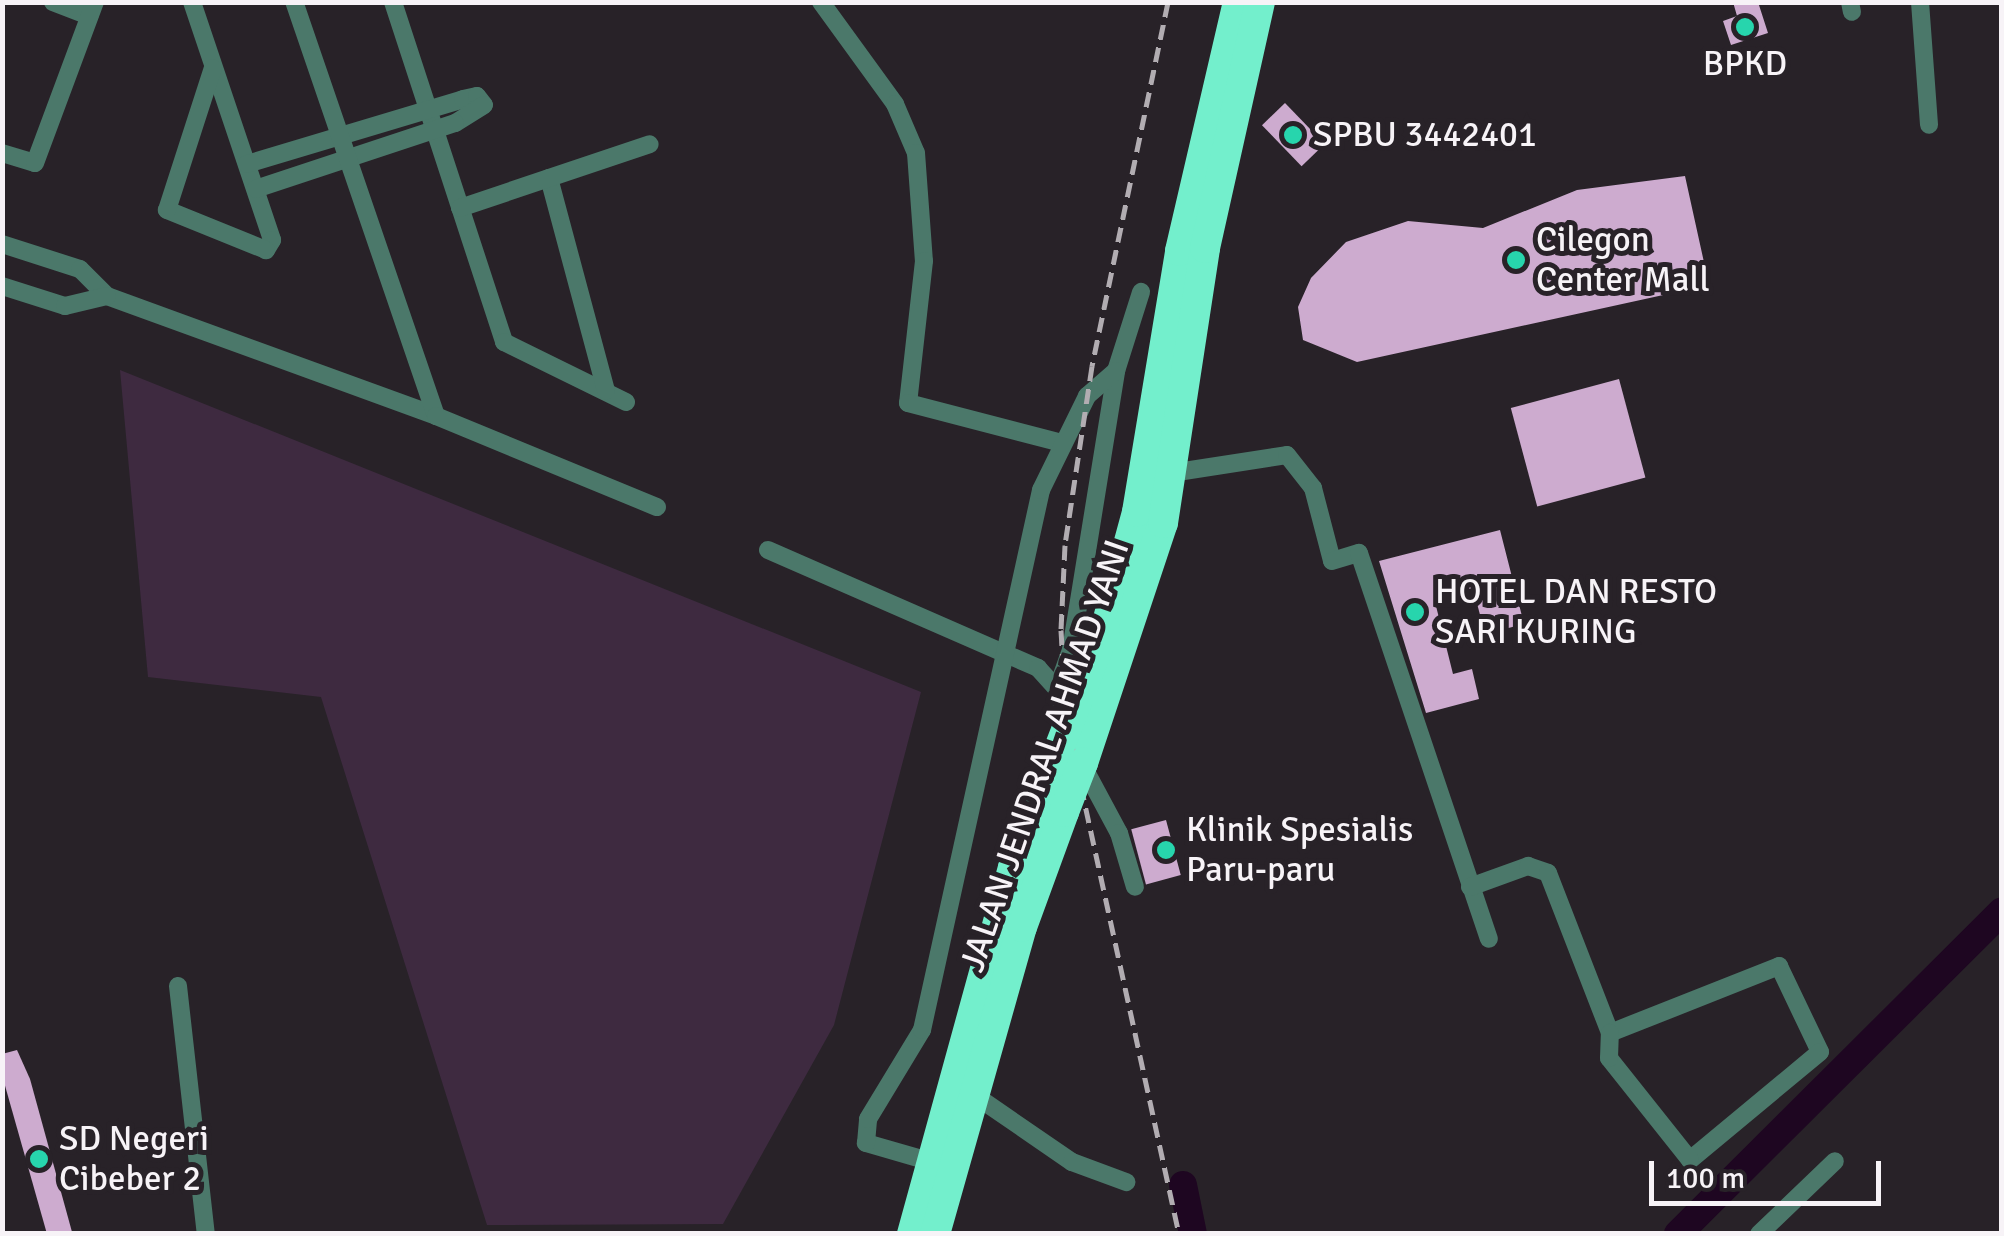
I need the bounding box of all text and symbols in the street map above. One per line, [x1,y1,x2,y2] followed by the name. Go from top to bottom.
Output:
[1734,16,1756,38] marker: BPKD
[1703,43,1787,85] place label: BPKD
[1313,114,1537,156] place label: SPBU 3442401
[1282,124,1304,146] marker: SPBU 3442401
[1536,219,1710,301] place label: Cilegon Center Mall
[1505,249,1527,271] marker: Cilegon Center Mall
[951,535,1139,977] street label: JALAN JENDRAL AHMAD YANI
[1435,571,1717,653] place label: HOTEL DAN RESTO SARI KURING
[1404,601,1426,623] marker: HOTEL DAN RESTO SARI KURING
[1186,809,1413,891] place label: Klinik Spesialis Paru-paru
[1155,839,1177,861] marker: Klinik Spesialis Paru-paru
[59,1118,209,1200] place label: SD Negeri Cibeber 2
[1654,1141,1886,1203] scale bar
[28,1148,50,1170] marker: SD Negeri Cibeber 2
[1666,1160,1745,1197] text: 100 m

